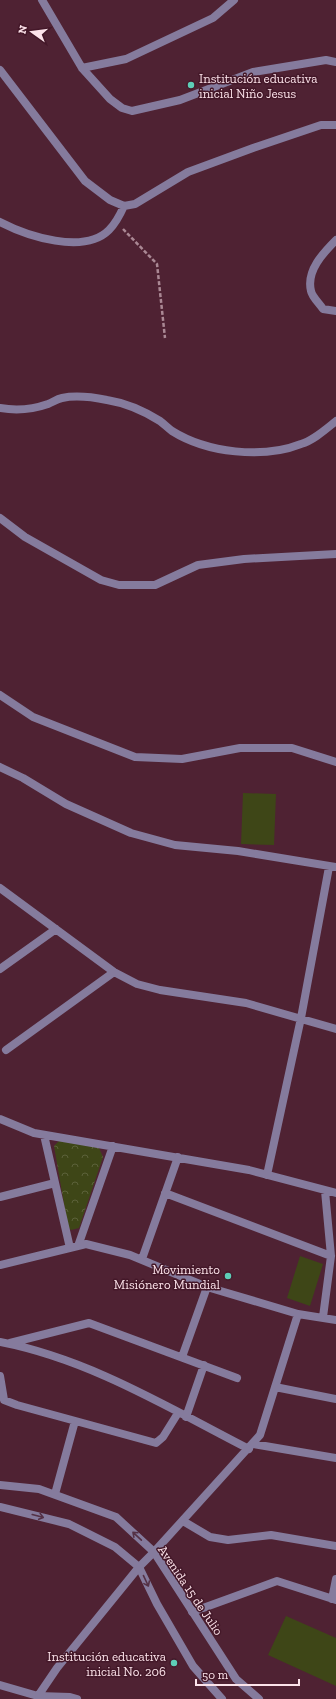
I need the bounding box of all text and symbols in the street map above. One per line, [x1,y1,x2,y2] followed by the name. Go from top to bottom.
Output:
[12,12,52,52] north arrow
[15,23,30,35] text: N
[199,71,318,101] place label: Institución educativa inicial Niño Jesus
[186,80,196,90] marker: Institución educativa inicial Niño Jesus
[114,1262,221,1292] place label: Movimiento Misiónero Mundial
[223,1271,233,1281] marker: Movimiento Misiónero Mundial
[31,1513,44,1520] one-way arrow
[132,1532,142,1541] one-way arrow
[155,1543,226,1638] street label: Avenida 15 de Julio
[143,1574,150,1586] one-way arrow
[47,1649,167,1679] place label: Institución educativa inicial No. 206
[169,1658,179,1668] marker: Institución educativa inicial No. 206
[196,1661,299,1687] scale bar
[202,1668,229,1682] text: 50 m

